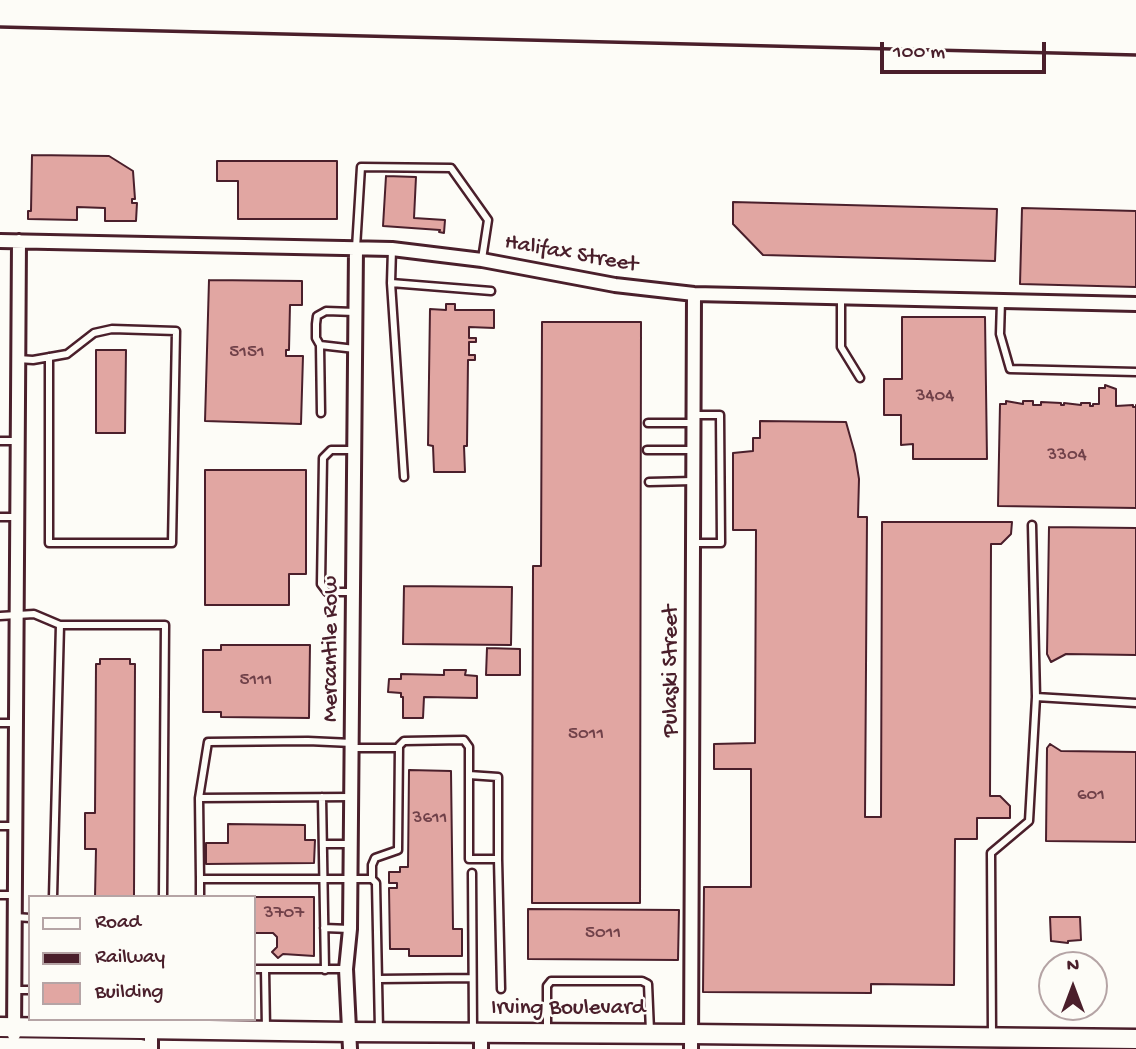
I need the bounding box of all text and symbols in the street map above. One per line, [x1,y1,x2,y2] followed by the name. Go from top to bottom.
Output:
[884,28,1050,72] scale bar
[893,41,945,66] text: 100 m
[502,230,640,280] street label: Halifax Street
[229,342,265,364] house number: 5151
[916,386,954,408] house number: 3404
[1047,445,1087,467] house number: 3304
[318,576,346,722] street label: Mercantile Row
[658,605,686,737] street label: Pulaski Street
[239,670,273,692] house number: 5111
[568,724,604,746] house number: 5011
[1077,785,1105,807] house number: 601
[413,808,447,830] house number: 3611
[28,895,256,1021] legend
[264,903,304,925] house number: 3707
[95,911,141,936] text: Road
[585,923,621,945] house number: 5011
[95,946,165,971] text: Railway
[1038,951,1108,1021] north arrow
[1067,955,1079,978] text: N
[95,981,164,1006] text: Building
[491,995,645,1023] street label: Irving Boulevard

